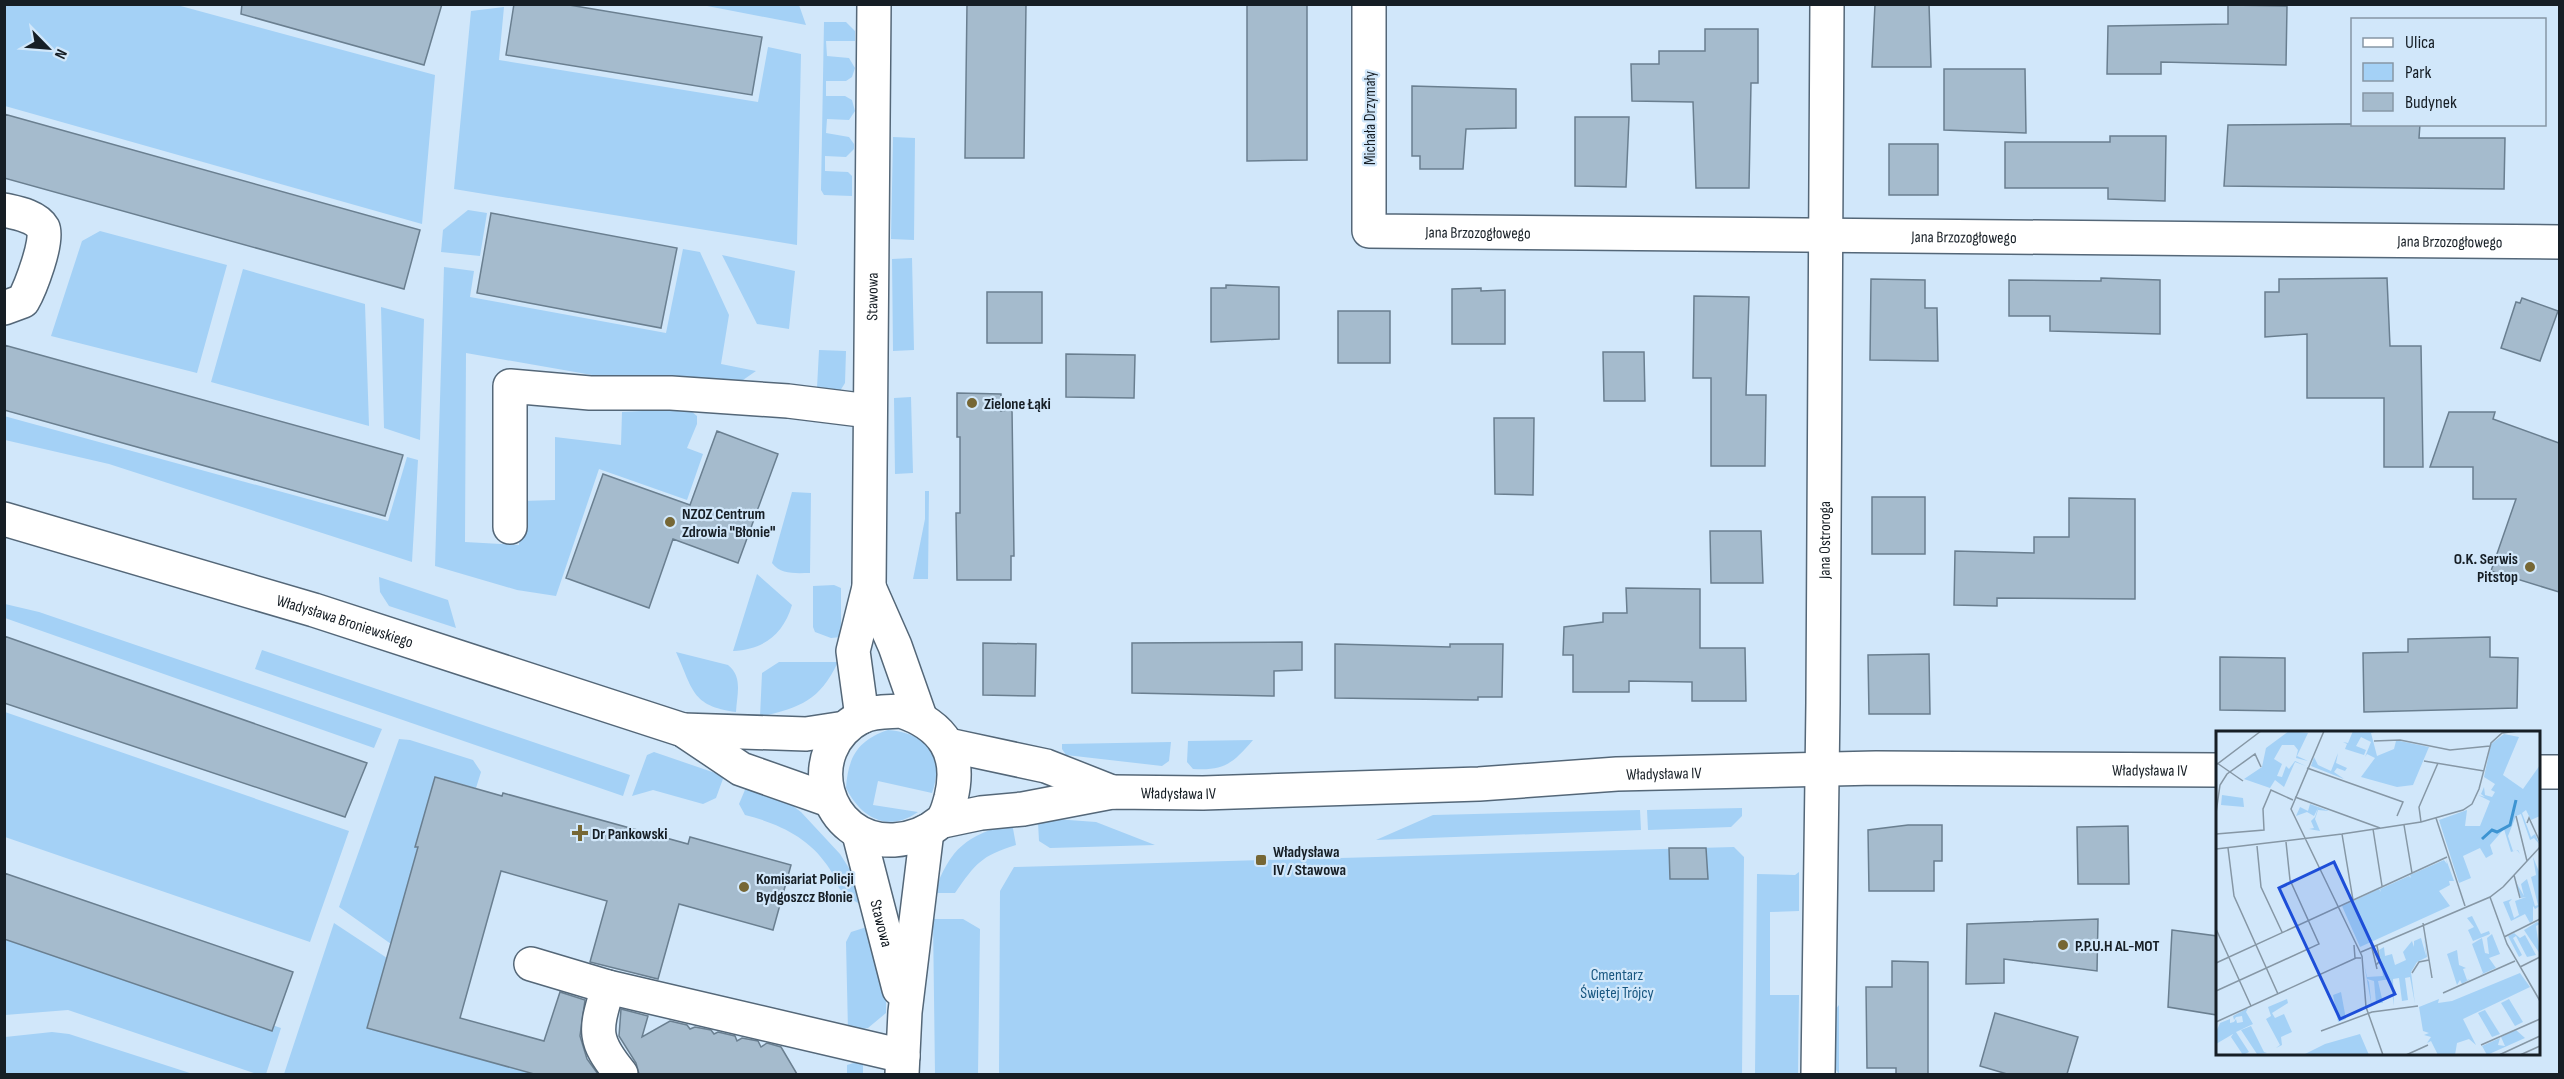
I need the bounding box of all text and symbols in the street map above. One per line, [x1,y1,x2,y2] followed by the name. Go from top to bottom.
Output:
[18,18,78,78] north arrow
[2351,18,2546,126] legend
[2405,32,2435,53] text: Ulica
[50,46,71,62] text: N
[2405,62,2431,83] text: Park
[1361,71,1380,165] street label: Michała Drzymały
[2405,92,2457,113] text: Budynek
[1424,224,1531,243] street label: Jana Brzozogłowego
[1910,228,2017,248] street label: Jana Brzozogłowego
[2396,232,2503,252] street label: Jana Brzozogłowego
[863,272,883,321] street label: Stawowa
[984,395,1051,414] place label: Zielone Łąki
[965,396,979,410] marker: Zielone Łąki
[1816,501,1835,580] street label: Jana Ostroroga
[682,505,776,542] place label: NZOZ Centrum Zdrowia "Błonie"
[663,515,677,529] marker: NZOZ Centrum Zdrowia "Błonie"
[2454,550,2518,587] place label: O.K. Serwis Pitstop
[2523,560,2537,574] marker: O.K. Serwis Pitstop
[274,592,415,653] street label: Władysława Broniewskiego
[2216,731,2540,1055] inset map
[2112,761,2188,781] street label: Władysława IV
[1626,764,1703,785] street label: Władysława IV
[1141,784,1217,804] street label: Władysława IV
[592,825,668,844] place label: Dr Pankowski
[573,826,587,840] marker: Dr Pankowski
[1273,843,1346,880] place label: Władysława IV / Stawowa
[1254,853,1268,867] marker: Władysława IV / Stawowa
[756,870,854,907] place label: Komisariat Policji Bydgoszcz Błonie
[737,880,751,894] marker: Komisariat Policji Bydgoszcz Błonie
[865,898,896,949] street label: Stawowa
[2075,937,2159,956] place label: P.P.U.H AL-MOT
[2056,938,2070,952] marker: P.P.U.H AL-MOT
[1580,966,1654,1003] park label: Cmentarz Świętej Trójcy

